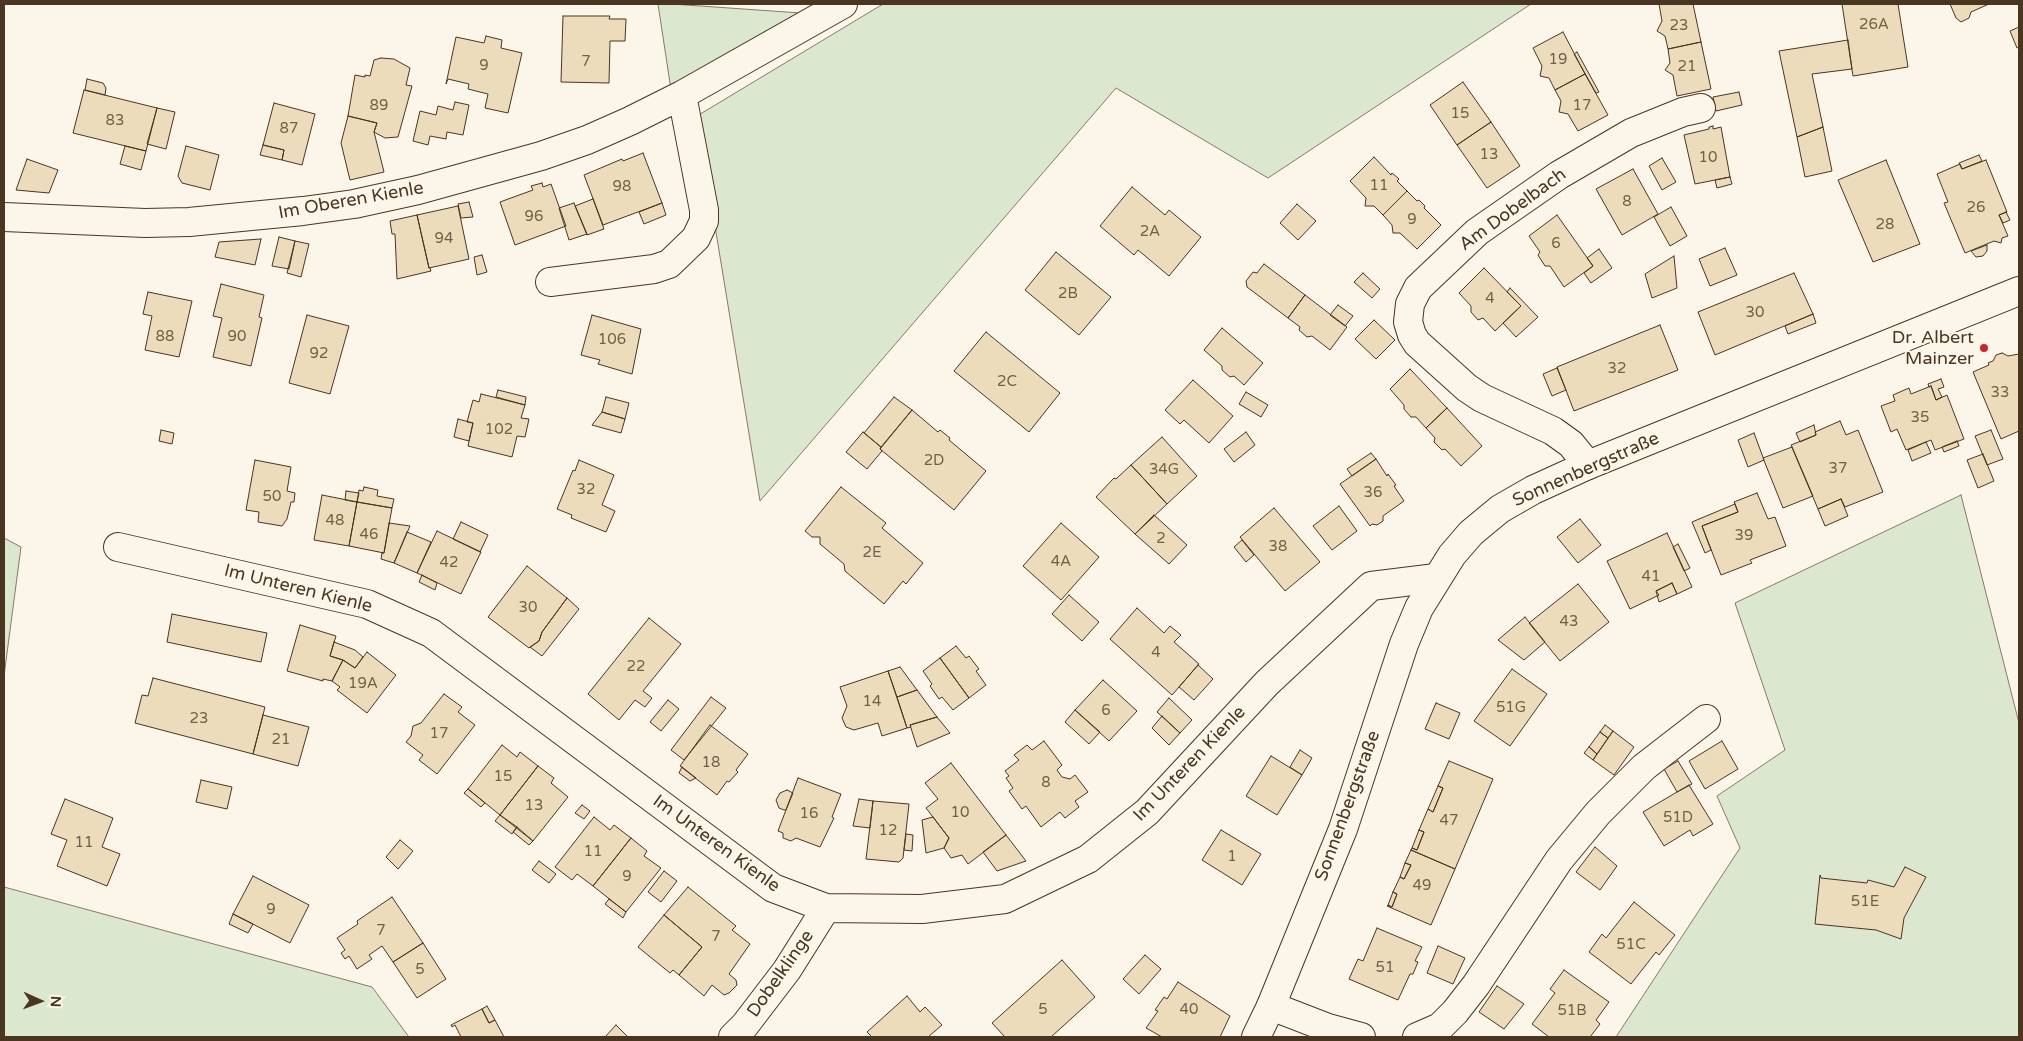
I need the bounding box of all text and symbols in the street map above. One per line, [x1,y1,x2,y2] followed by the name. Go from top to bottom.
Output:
[1859,16,1889,34] house number: 26A
[1670,17,1688,35] house number: 23
[1549,51,1567,69] house number: 19
[581,53,591,71] house number: 7
[479,57,489,75] house number: 9
[1678,58,1696,76] house number: 21
[370,97,388,115] house number: 89
[1573,97,1591,115] house number: 17
[1451,105,1469,123] house number: 15
[106,112,124,130] house number: 83
[280,120,298,138] house number: 87
[1480,146,1498,164] house number: 13
[1699,149,1717,167] house number: 10
[1455,164,1571,256] street label: Am Dobelbach
[1370,177,1388,195] house number: 11
[277,178,425,224] street label: Im Oberen Kienle
[613,178,631,196] house number: 98
[1622,193,1632,211] house number: 8
[1967,199,1985,217] house number: 26
[525,208,543,226] house number: 96
[1407,211,1417,229] house number: 9
[1876,216,1894,234] house number: 28
[1140,223,1160,241] house number: 2A
[435,230,453,248] house number: 94
[1551,235,1561,253] house number: 6
[1058,285,1078,303] house number: 2B
[1485,290,1495,308] house number: 4
[1746,304,1764,322] house number: 30
[1892,327,1974,369] place label: Dr. Albert Mainzer
[156,328,174,346] house number: 88
[228,328,246,346] house number: 90
[598,331,626,349] house number: 106
[1978,342,1990,354] marker: Dr. Albert Mainzer
[310,345,328,363] house number: 92
[1608,360,1626,378] house number: 32
[997,373,1017,391] house number: 2C
[1991,384,2009,402] house number: 33
[1911,409,1929,427] house number: 35
[485,421,513,439] house number: 102
[1509,428,1663,512] street label: Sonnenbergstraße
[924,452,944,470] house number: 2D
[1829,460,1847,478] house number: 37
[1149,461,1179,479] house number: 34G
[577,481,595,499] house number: 32
[1364,484,1382,502] house number: 36
[263,488,281,506] house number: 50
[326,512,344,530] house number: 48
[360,526,378,544] house number: 46
[1735,527,1753,545] house number: 39
[1156,530,1166,548] house number: 2
[1269,538,1287,556] house number: 38
[863,544,881,562] house number: 2E
[1051,553,1071,571] house number: 4A
[440,554,458,572] house number: 42
[222,560,374,618] street label: Im Unteren Kienle
[1642,568,1660,586] house number: 41
[519,599,537,617] house number: 30
[1560,613,1578,631] house number: 43
[1151,644,1161,662] house number: 4
[627,658,645,676] house number: 22
[348,675,378,693] house number: 19A
[863,693,881,711] house number: 14
[1496,699,1526,717] house number: 51G
[1101,702,1111,720] house number: 6
[1129,702,1251,826] street label: Im Unteren Kienle
[190,710,208,728] house number: 23
[430,725,448,743] house number: 17
[1311,728,1385,884] street label: Sonnenbergstraße
[272,731,290,749] house number: 21
[702,754,720,772] house number: 18
[494,768,512,786] house number: 15
[1041,774,1051,792] house number: 8
[648,791,784,897] street label: Im Unteren Kienle
[525,797,543,815] house number: 13
[951,804,969,822] house number: 10
[800,805,818,823] house number: 16
[1663,809,1693,827] house number: 51D
[1440,812,1458,830] house number: 47
[879,822,897,840] house number: 12
[75,834,93,852] house number: 11
[584,843,602,861] house number: 11
[1227,848,1237,866] house number: 1
[622,868,632,886] house number: 9
[1413,877,1431,895] house number: 49
[1851,893,1879,911] house number: 51E
[266,901,276,919] house number: 9
[376,922,386,940] house number: 7
[743,926,819,1022] street label: Dobelklinge
[711,928,721,946] house number: 7
[1616,936,1646,954] house number: 51C
[1376,959,1394,977] house number: 51
[415,961,425,979] house number: 5
[15,976,65,1026] north arrow
[47,996,64,1007] text: N
[1038,1001,1048,1019] house number: 5
[1180,1001,1198,1019] house number: 40
[1557,1002,1587,1020] house number: 51B

